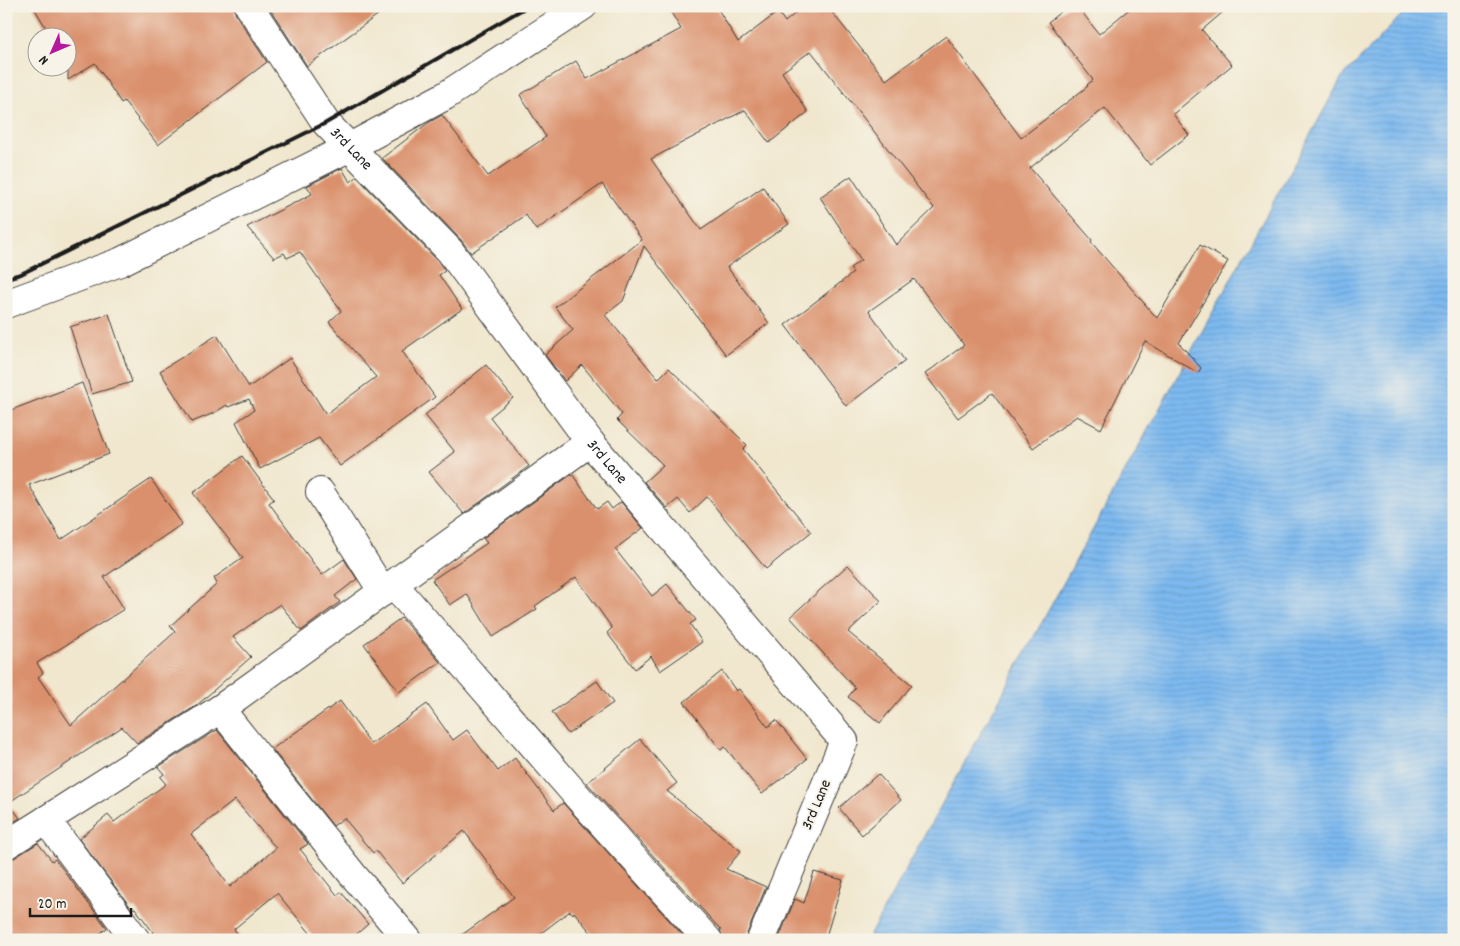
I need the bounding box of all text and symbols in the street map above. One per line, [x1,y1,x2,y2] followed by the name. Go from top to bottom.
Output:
[28,28,78,78] north arrow
[35,50,54,69] text: N
[324,122,378,176] street label: 3rd Lane
[581,434,633,489] street label: 3rd Lane
[796,776,838,834] street label: 3rd Lane
[30,886,131,918] scale bar
[38,894,66,916] text: 20 m

